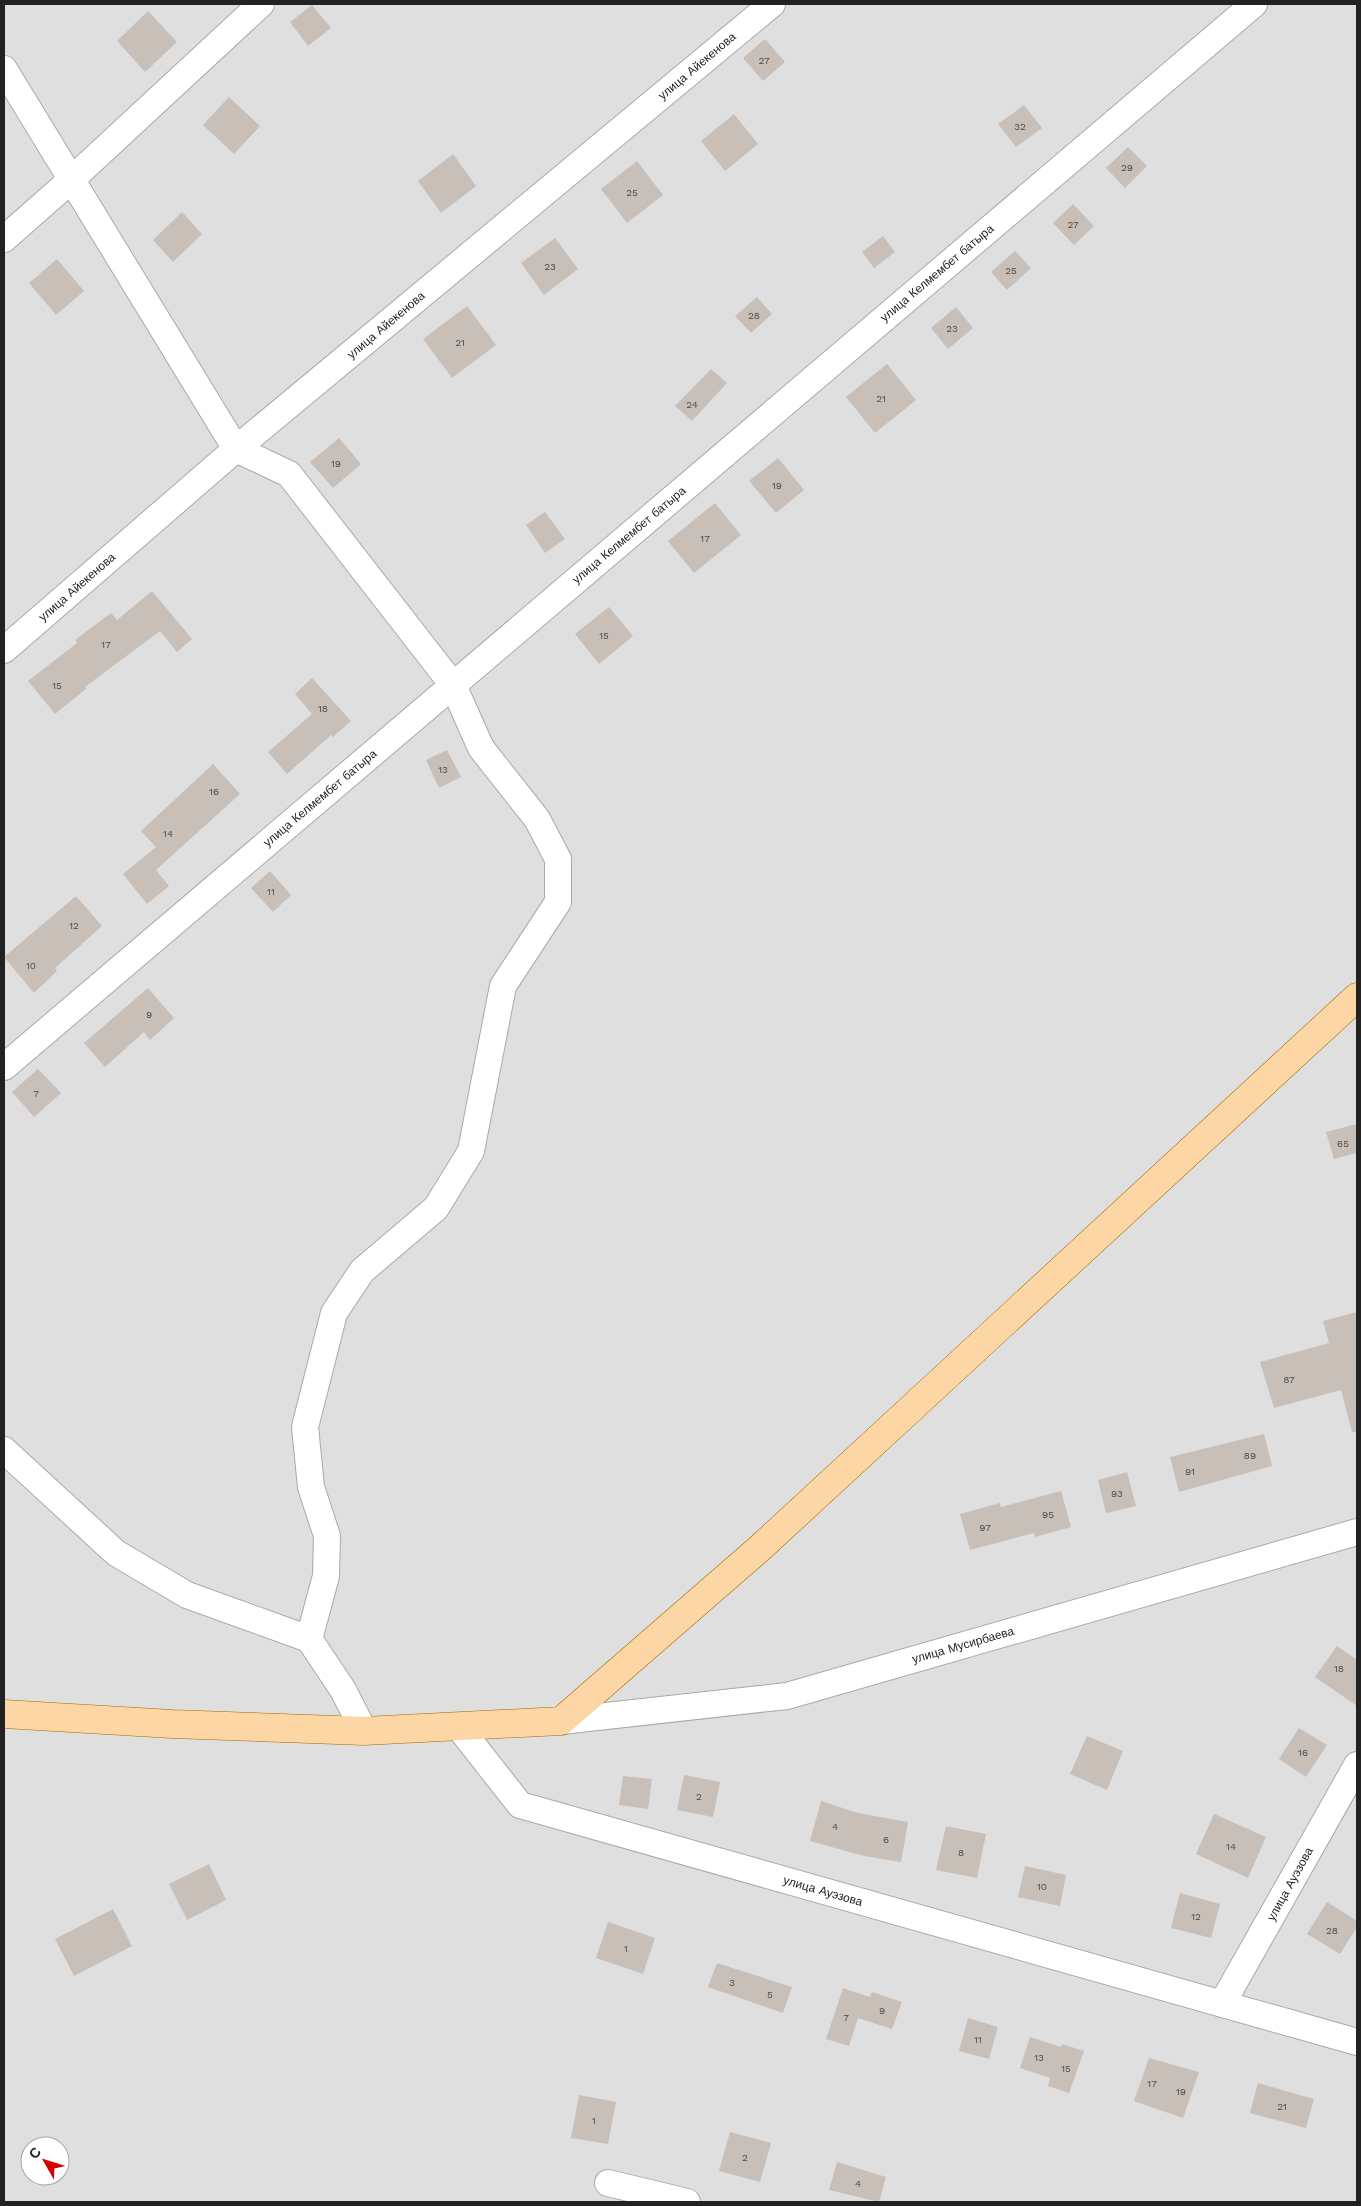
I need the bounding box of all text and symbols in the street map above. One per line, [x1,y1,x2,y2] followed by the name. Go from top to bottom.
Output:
[655,29,739,102] street label: улица Айекенова
[758,55,770,66] house number: 27
[1014,121,1026,132] house number: 32
[1121,162,1133,173] house number: 29
[626,187,638,198] house number: 25
[1067,219,1079,230] house number: 27
[878,221,997,324] street label: улица Келмембет батыра
[544,261,556,272] house number: 23
[1005,265,1017,276] house number: 25
[344,288,428,361] street label: улица Айекенова
[748,310,760,321] house number: 28
[946,323,958,334] house number: 23
[455,337,465,348] house number: 21
[876,393,886,404] house number: 21
[686,399,698,410] house number: 24
[331,458,341,469] house number: 19
[772,480,782,491] house number: 19
[570,483,689,586] street label: улица Келмембет батыра
[700,533,710,544] house number: 17
[36,550,118,624] street label: улица Айекенова
[599,630,609,641] house number: 15
[101,639,111,650] house number: 17
[52,680,62,691] house number: 15
[318,703,328,714] house number: 18
[261,746,380,849] street label: улица Келмембет батыра
[438,764,448,775] house number: 13
[209,786,219,797] house number: 16
[163,828,173,839] house number: 14
[267,886,275,897] house number: 11
[69,920,79,931] house number: 12
[26,960,36,971] house number: 10
[146,1009,152,1020] house number: 9
[33,1088,39,1099] house number: 7
[1337,1138,1349,1149] house number: 65
[1283,1374,1295,1385] house number: 87
[1244,1450,1256,1461] house number: 89
[1185,1466,1195,1477] house number: 91
[1111,1488,1123,1499] house number: 93
[1042,1509,1054,1520] house number: 95
[979,1522,991,1533] house number: 97
[910,1624,1016,1666] street label: улица Мусирбаева
[1334,1663,1344,1674] house number: 18
[1298,1747,1308,1758] house number: 16
[696,1791,702,1802] house number: 2
[832,1821,838,1832] house number: 4
[883,1834,889,1845] house number: 6
[1226,1841,1236,1852] house number: 14
[1264,1845,1316,1923] street label: улица Ауэзова
[958,1847,964,1858] house number: 8
[782,1873,865,1909] street label: улица Ауэзова
[1037,1881,1047,1892] house number: 10
[1191,1911,1201,1922] house number: 12
[1326,1925,1338,1936] house number: 28
[624,1943,628,1954] house number: 1
[729,1977,735,1988] house number: 3
[767,1989,773,2000] house number: 5
[879,2005,885,2016] house number: 9
[843,2012,849,2023] house number: 7
[974,2034,982,2045] house number: 11
[1034,2052,1044,2063] house number: 13
[1061,2063,1071,2074] house number: 15
[1147,2078,1157,2089] house number: 17
[1176,2086,1186,2097] house number: 19
[1277,2101,1287,2112] house number: 21
[592,2115,596,2126] house number: 1
[20,2136,70,2186] north arrow
[25,2144,44,2162] text: С
[742,2152,748,2163] house number: 2
[855,2178,861,2189] house number: 4

